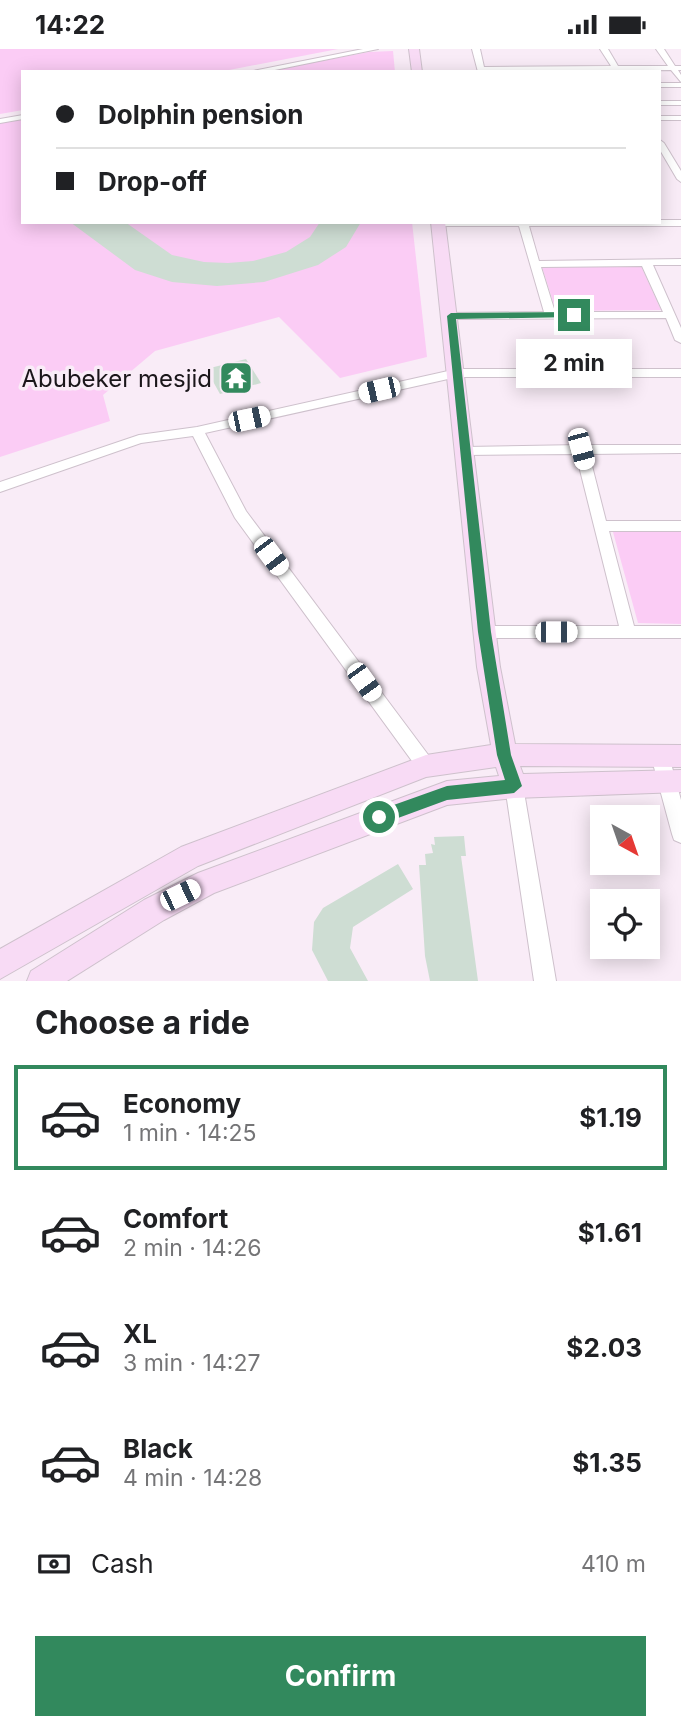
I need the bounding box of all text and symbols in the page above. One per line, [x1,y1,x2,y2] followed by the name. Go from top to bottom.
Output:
[35,9,105,40] text: 14:22
[98,99,304,130] text: Dolphin pension
[98,166,207,197] text: Drop-off
[558,299,590,331] route end
[516,339,632,389] callout: 2 min
[543,349,605,377] text: 2 min
[217,359,255,397] temple icon: Abubeker mesjid
[21,364,212,393] place label: Abubeker mesjid
[357,375,402,405] car
[227,404,272,434] car
[566,426,597,472] car
[250,533,293,579] car
[536,622,578,643] car
[344,659,385,705] car
[363,801,395,833] route start
[590,805,660,875] north arrow
[590,805,660,959] map controls
[157,876,204,914] car
[590,889,660,959] button: locate
[35,1003,250,1042] text: Choose a ride
[39,1086,102,1149] icon: car
[123,1088,241,1119] text: Economy
[579,1102,642,1133] text: $1.19
[123,1119,257,1147] text: 1 min · 14:25
[39,1201,102,1264] icon: car
[123,1203,228,1234] text: Comfort
[578,1217,642,1248] text: $1.61
[123,1234,262,1262] text: 2 min · 14:26
[39,1316,102,1379] icon: car
[123,1318,157,1349] text: XL
[566,1332,642,1363] text: $2.03
[123,1349,260,1377] text: 3 min · 14:27
[39,1431,102,1494] icon: car
[123,1433,193,1464] text: Black
[572,1447,642,1478] text: $1.35
[123,1464,262,1492] text: 4 min · 14:28
[35,1545,73,1583] icon: cash
[91,1548,154,1579] text: Cash
[581,1550,646,1578] text: 410 m
[35,1636,646,1716] button: Confirm

